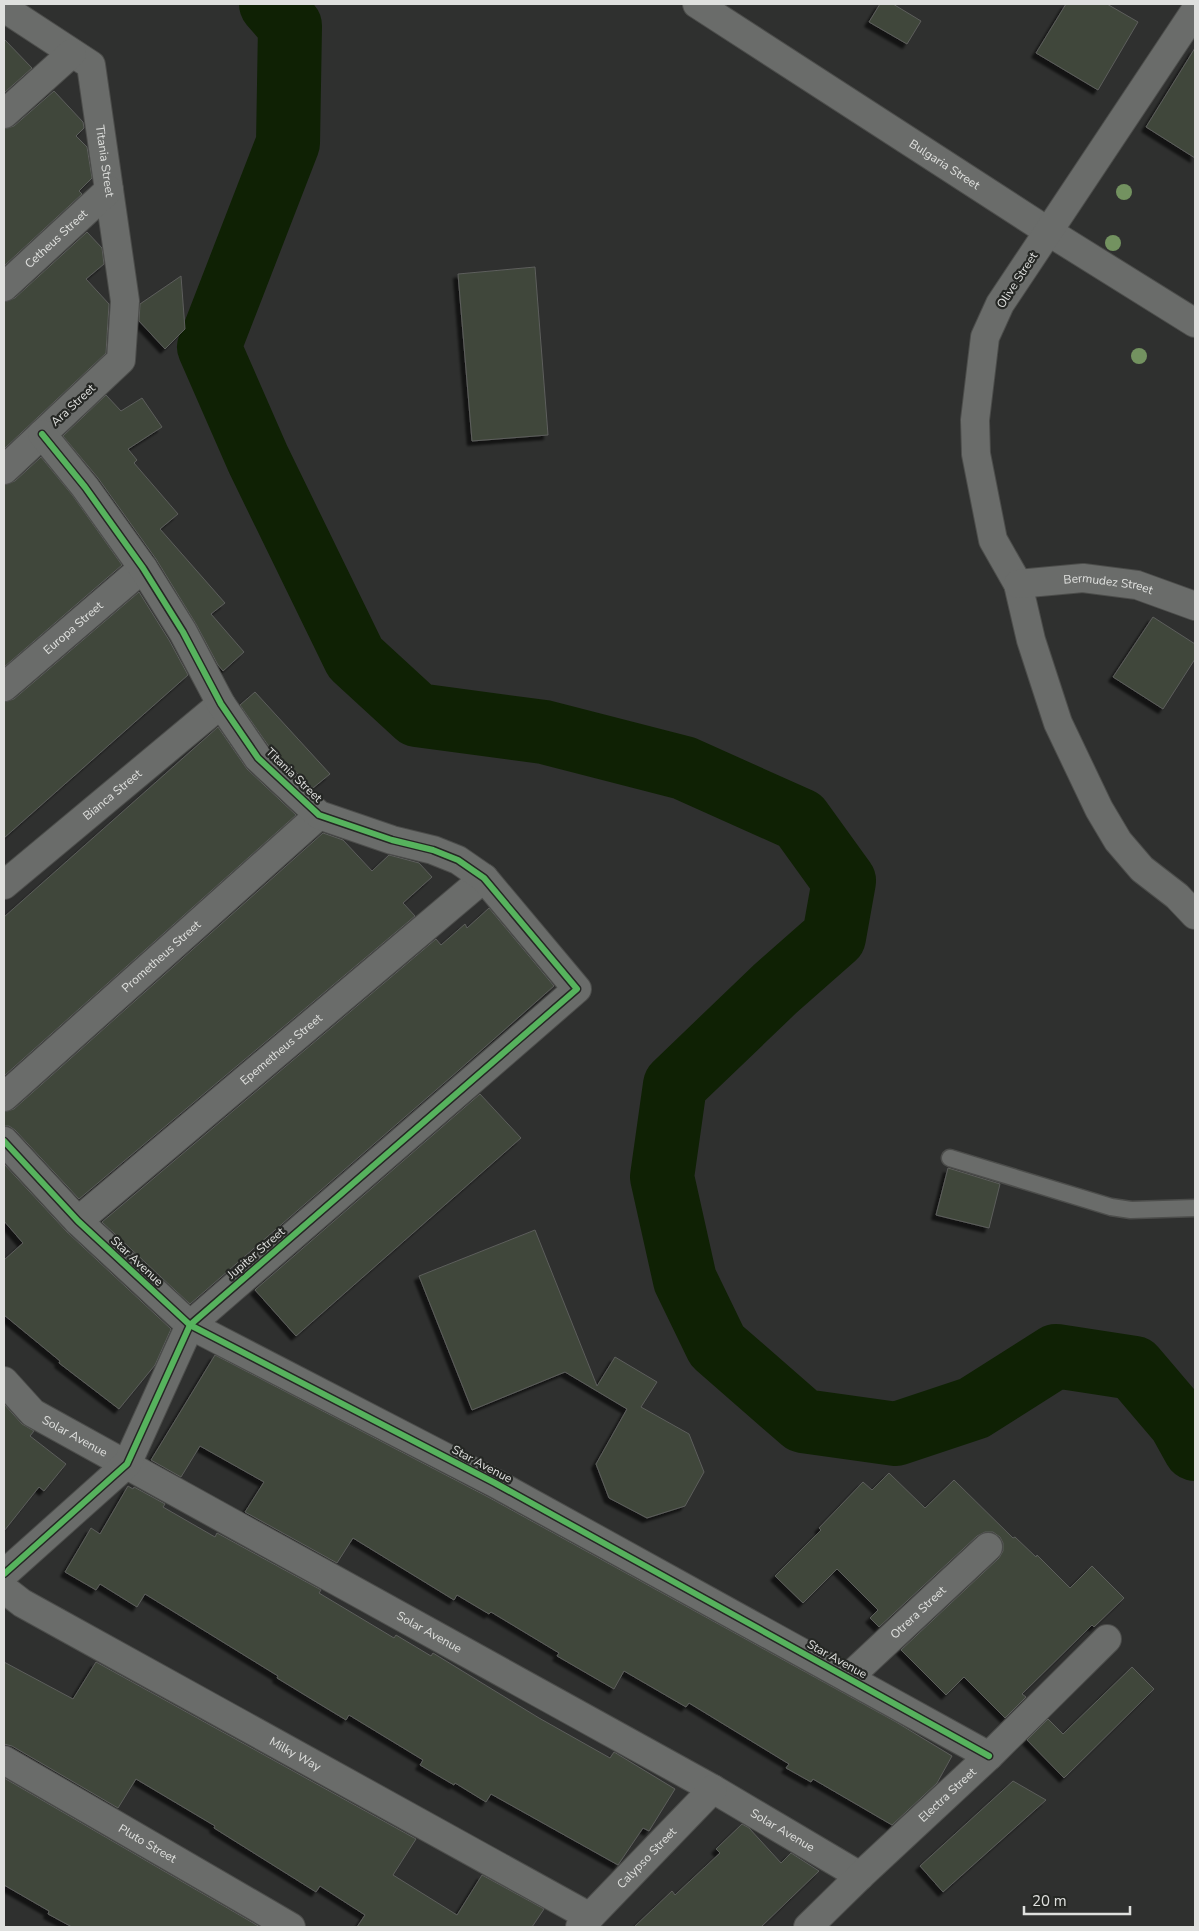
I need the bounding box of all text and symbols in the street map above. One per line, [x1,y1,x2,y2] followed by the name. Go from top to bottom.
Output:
[92,124,118,199] street label: Titania Street
[906,136,984,194] street label: Bulgaria Street
[21,205,91,272] street label: Cetheus Street
[993,248,1042,311] street label: Olive Street
[47,380,99,430] street label: Ara Street
[1063,570,1156,598] street label: Bermudez Street
[40,597,107,658] street label: Europa Street
[262,744,326,806] street label: Titania Street
[80,765,146,824] street label: Bianca Street
[118,916,205,996] street label: Prometheus Street
[237,1010,326,1089] street label: Epemetheus Street
[223,1223,289,1283] street label: Jupiter Street
[107,1233,167,1289] street label: Star Avenue
[39,1412,110,1461] street label: Solar Avenue
[449,1441,515,1487] street label: Star Avenue
[887,1582,950,1642] street label: Otrera Street
[394,1608,465,1657] street label: Solar Avenue
[804,1636,870,1682] street label: Star Avenue
[267,1733,325,1775] street label: Milky Way
[915,1764,980,1826] street label: Electra Street
[747,1805,818,1855] street label: Solar Avenue
[116,1820,180,1867] street label: Pluto Street
[613,1823,680,1892] street label: Calypso Street
[1024,1884,1130,1916] scale bar
[1032,1891,1067,1911] text: 20 m

